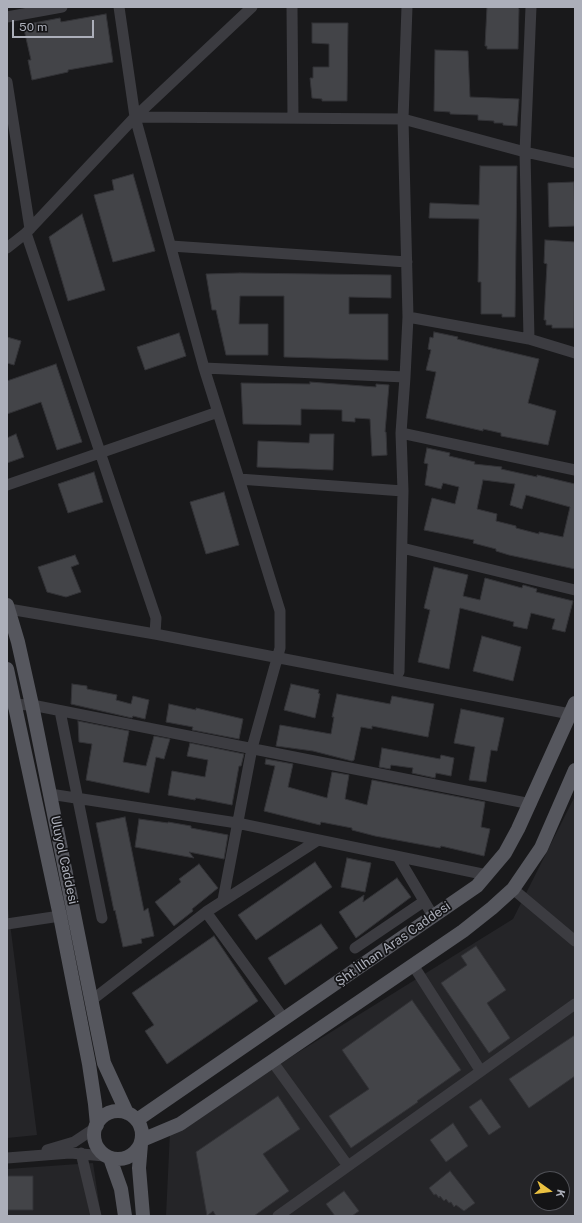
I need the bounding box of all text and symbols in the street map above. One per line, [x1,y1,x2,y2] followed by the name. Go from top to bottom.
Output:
[14,12,96,38] scale bar
[19,20,47,34] text: 50 m
[47,814,81,906] street label: Uluyol Caddesi
[333,898,453,990] street label: Şht İlhan Aras Caddesi
[530,1171,570,1211] north arrow
[554,1188,567,1199] text: K

